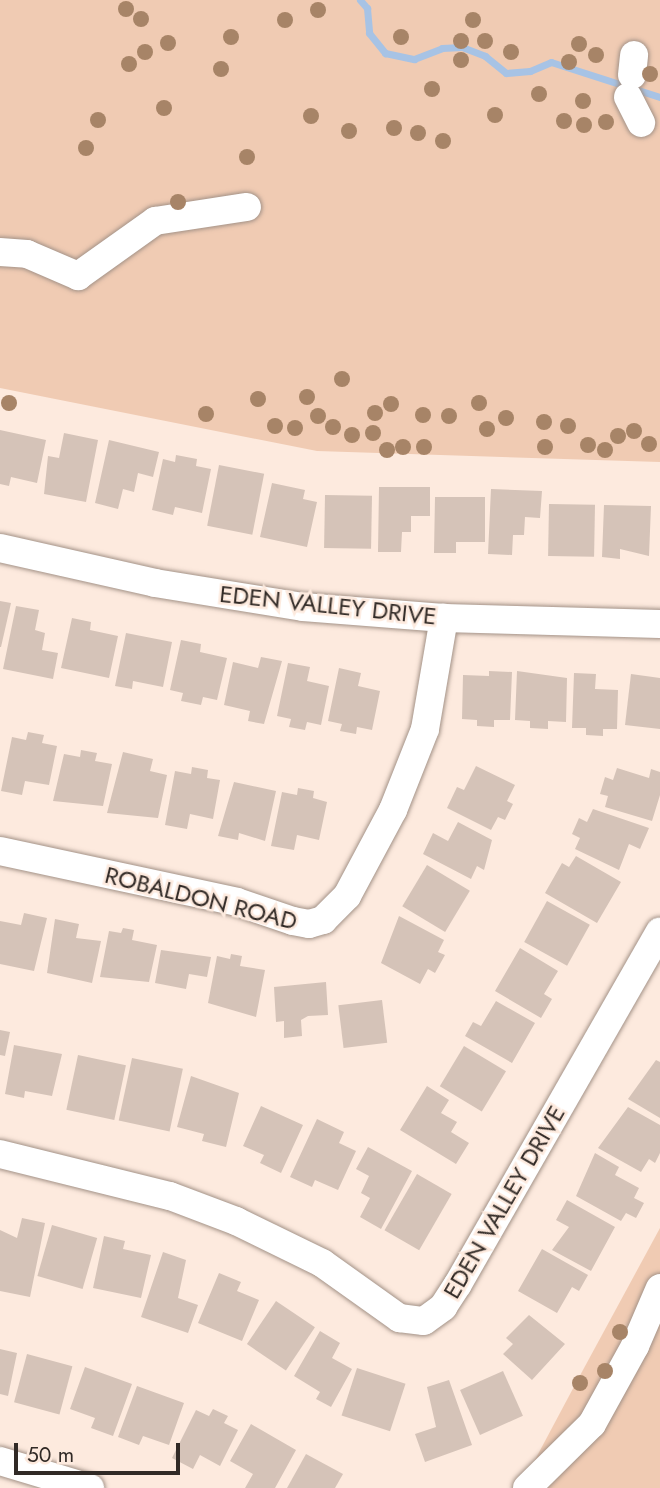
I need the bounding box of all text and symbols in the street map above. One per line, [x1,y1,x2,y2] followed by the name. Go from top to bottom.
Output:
[218,579,438,631] street label: EDEN VALLEY DRIVE
[102,860,300,936] street label: ROBALDON ROAD
[437,1100,571,1304] street label: EDEN VALLEY DRIVE
[18,1428,184,1472] scale bar
[27,1440,74,1470] text: 50 m

